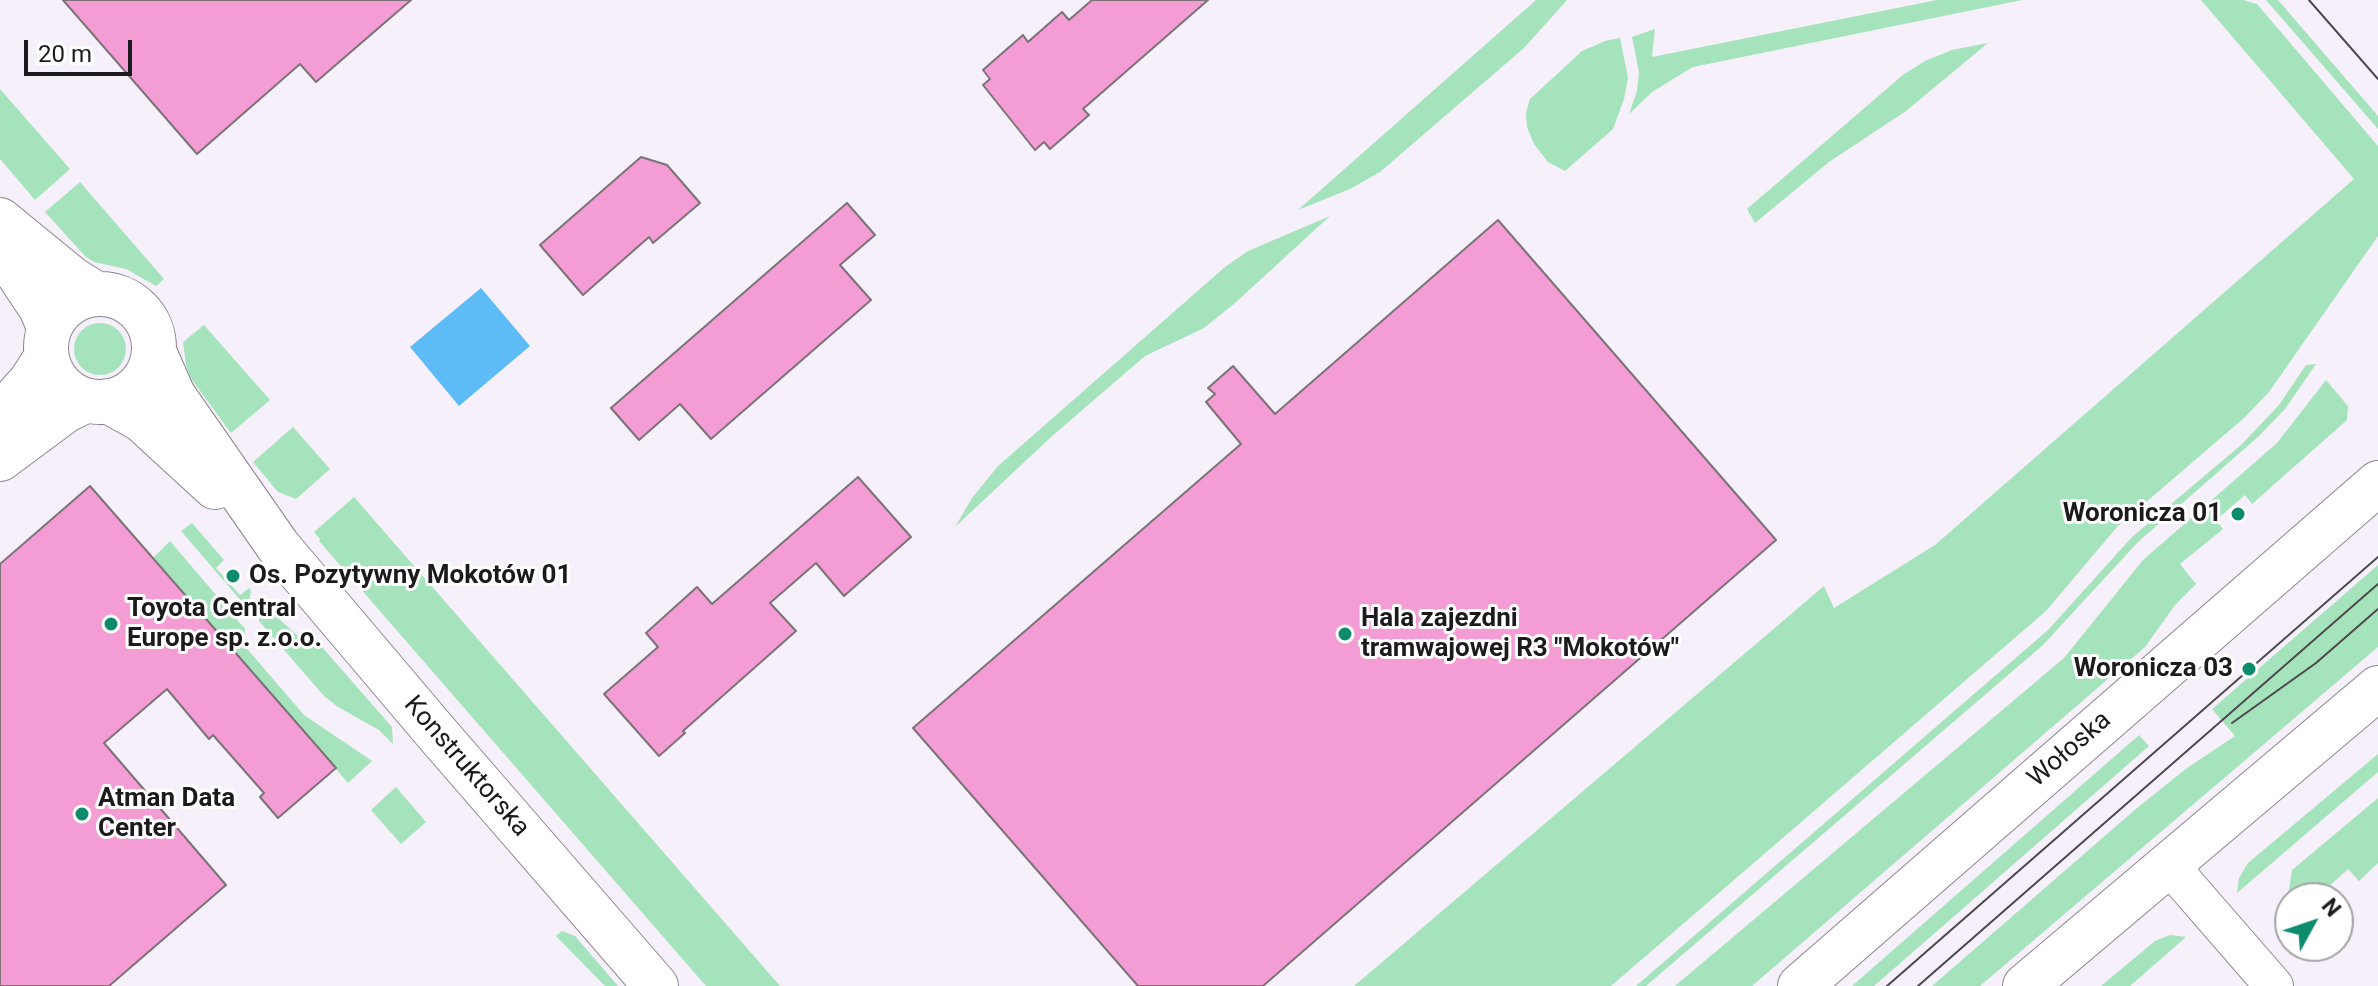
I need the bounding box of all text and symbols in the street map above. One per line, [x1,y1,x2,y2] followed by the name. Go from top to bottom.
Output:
[28,24,136,74] scale bar
[38,40,92,68] text: 20 m
[2063,498,2222,530] place label: Woronicza 01
[2229,505,2247,523] marker: Woronicza 01
[249,560,571,592] place label: Os. Pozytywny Mokotów 01
[224,567,242,585] marker: Os. Pozytywny Mokotów 01
[127,593,322,654] place label: Toyota Central Europe sp. z.o.o.
[1361,603,1679,664] place label: Hala zajezdni tramwajowej R3 "Mokotów"
[102,615,120,633] marker: Toyota Central Europe sp. z.o.o.
[1336,625,1354,643] marker: Hala zajezdni tramwajowej R3 "Mokotów"
[2074,653,2233,685] place label: Woronicza 03
[2240,660,2258,678] marker: Woronicza 03
[396,690,536,844] street label: Konstruktorska
[2022,705,2118,795] street label: Wołoska
[98,783,235,844] place label: Atman Data Center
[73,805,91,823] marker: Atman Data Center
[2274,882,2354,962] north arrow
[2317,894,2346,922] text: N

